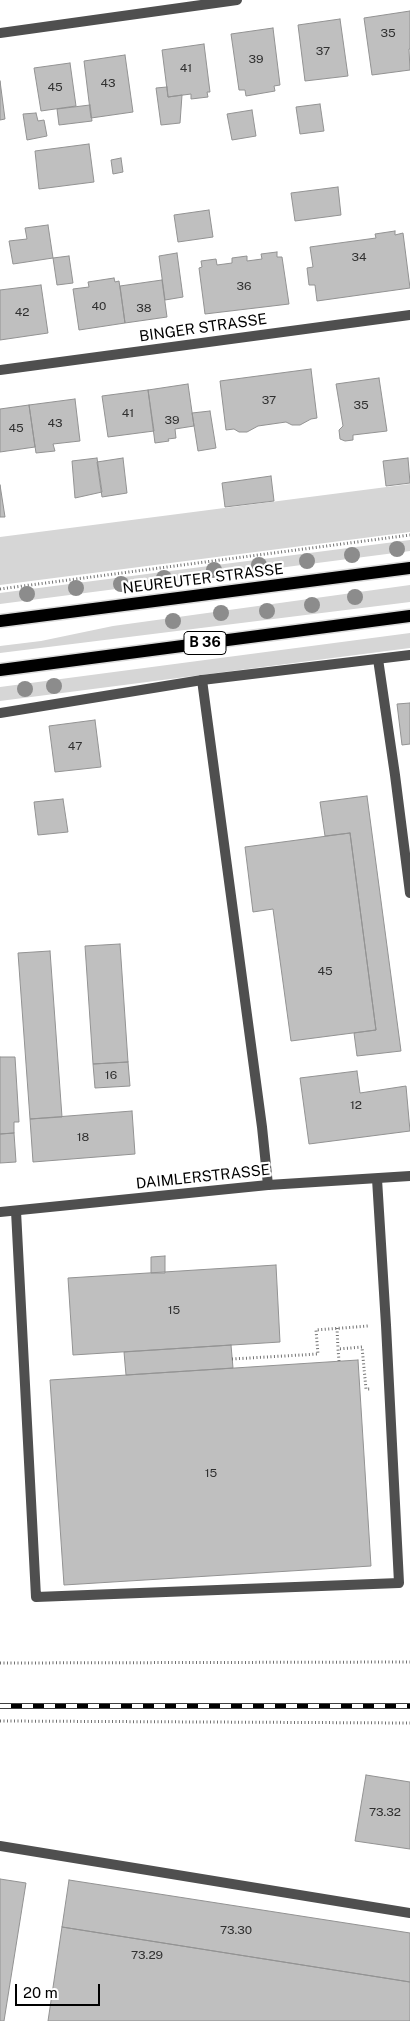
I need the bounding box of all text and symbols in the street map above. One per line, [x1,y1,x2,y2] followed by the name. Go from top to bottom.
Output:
[380,26,396,40] house number: 35
[316,44,330,58] house number: 37
[249,52,263,66] house number: 39
[180,61,192,75] house number: 41
[100,76,116,90] house number: 43
[47,80,63,94] house number: 45
[351,250,367,264] house number: 34
[237,279,251,293] house number: 36
[92,299,106,313] house number: 40
[136,301,152,315] house number: 38
[15,305,29,319] house number: 42
[138,310,268,346] street label: BINGER STRASSE
[262,393,276,407] house number: 37
[353,398,369,412] house number: 35
[122,406,134,420] house number: 41
[165,413,179,427] house number: 39
[47,416,63,430] house number: 43
[8,421,24,435] house number: 45
[122,560,284,598] street label: NEUREUTER STRASSE
[184,632,226,654] road number: B 36
[68,739,82,753] house number: 47
[317,964,333,978] house number: 45
[105,1068,117,1082] house number: 16
[350,1098,362,1112] house number: 12
[77,1130,89,1144] house number: 18
[135,1161,271,1193] street label: DAIMLERSTRASSE
[168,1303,180,1317] house number: 15
[205,1466,217,1480] house number: 15
[369,1805,401,1819] house number: 73.32
[220,1923,252,1937] house number: 73.30
[131,1948,163,1962] house number: 73.29
[18,1974,102,2006] scale bar
[23,1984,58,2001] text: 20 m

